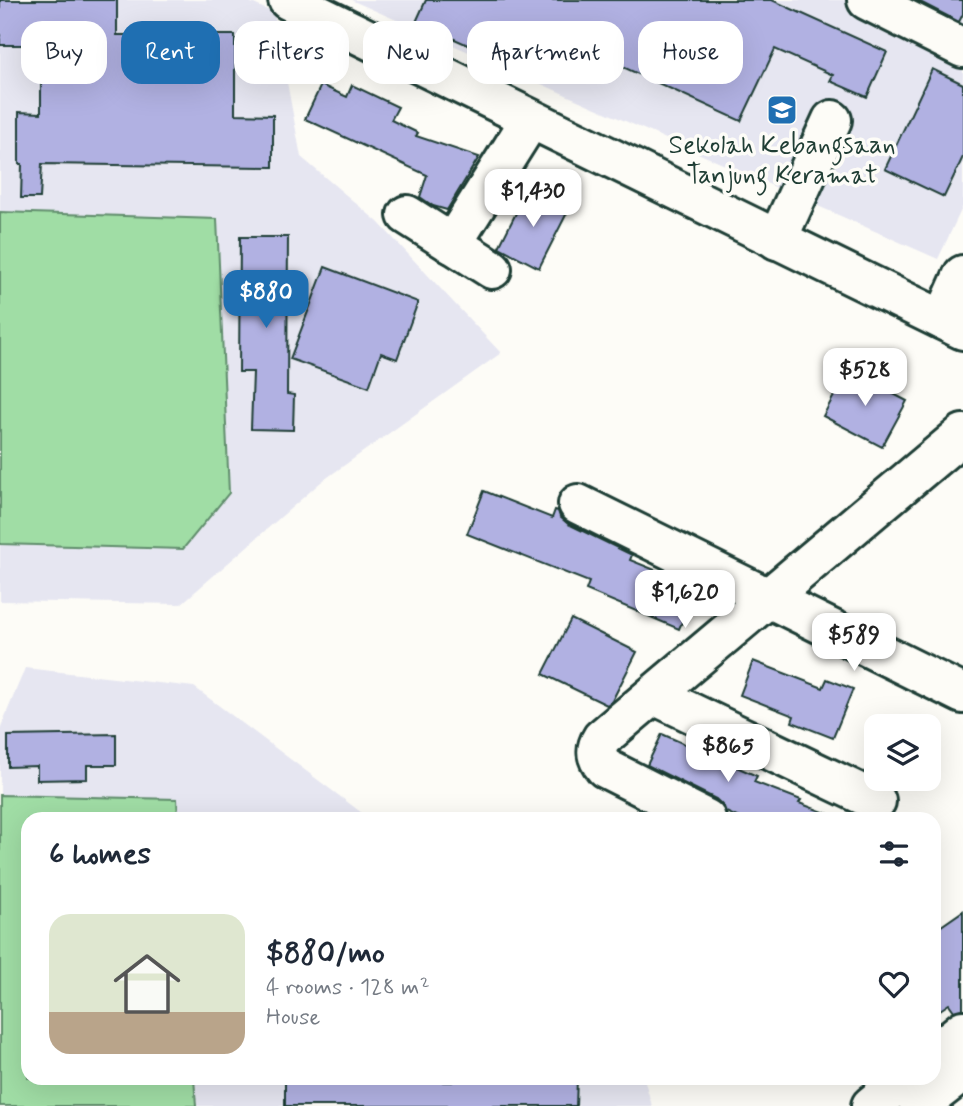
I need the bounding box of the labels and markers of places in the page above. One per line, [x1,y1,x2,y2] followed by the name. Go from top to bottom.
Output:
[765,93,799,127] school or university icon: Sekolah Kebangsaan Tanjung Keramat
[668,129,896,196] place label: Sekolah Kebangsaan Tanjung Keramat
[476,170,590,229] pin: $1,430
[225,270,307,330] pin: $880
[824,348,906,408] pin: $528
[628,570,742,630] pin: $1,620
[813,614,895,673] pin: $589
[687,724,769,784] pin: $865

